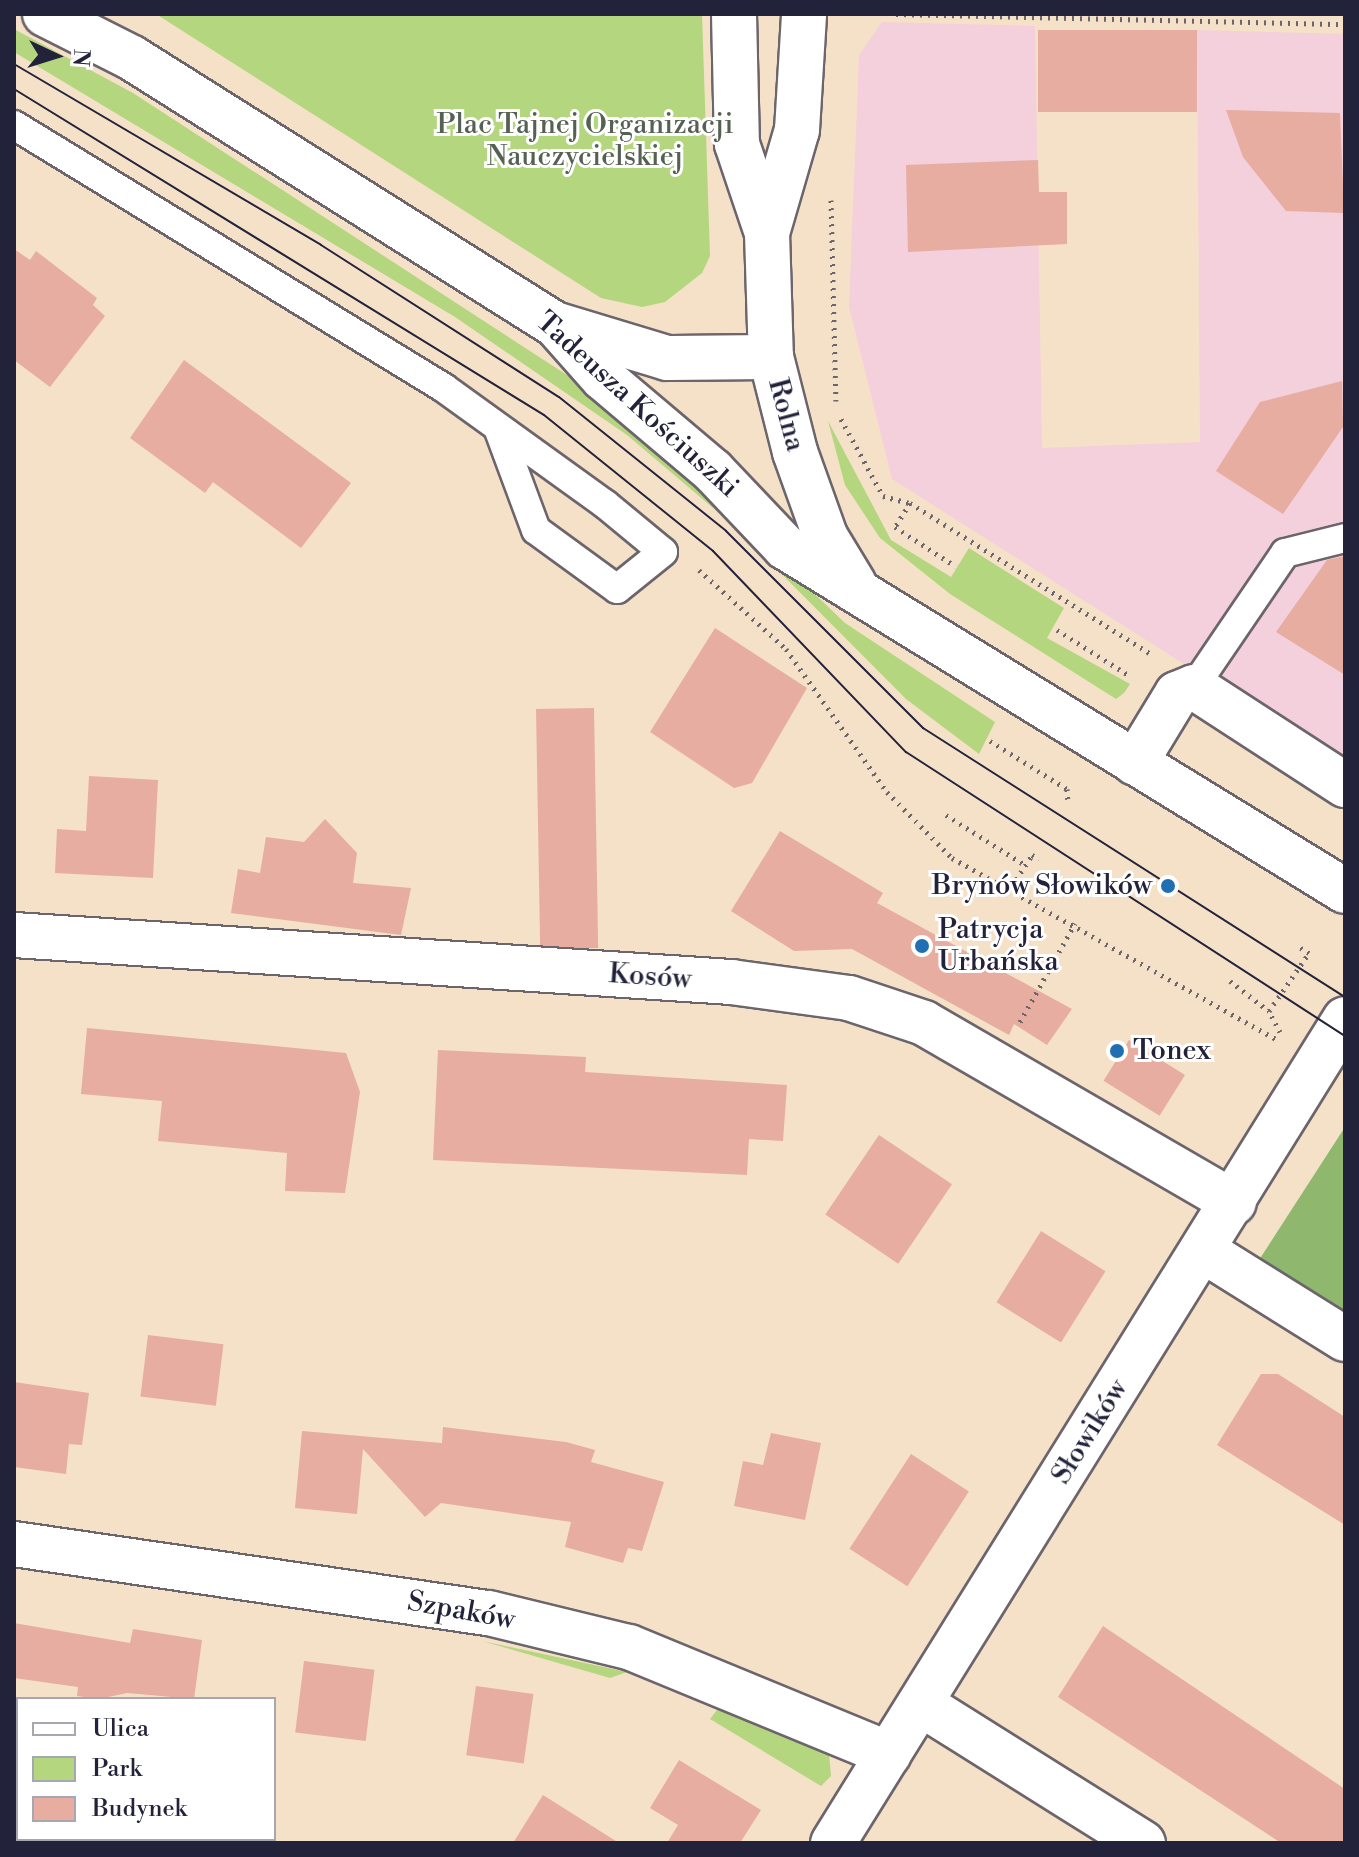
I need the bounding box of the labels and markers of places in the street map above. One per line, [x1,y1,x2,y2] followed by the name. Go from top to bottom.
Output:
[932,869,1152,903] place label: Brynów Słowików
[1159,877,1177,895] marker: Brynów Słowików
[938,913,1059,979] place label: Patrycja Urbańska
[913,937,931,955] marker: Patrycja Urbańska
[1133,1034,1211,1068] place label: Tonex
[1108,1042,1126,1060] marker: Tonex

